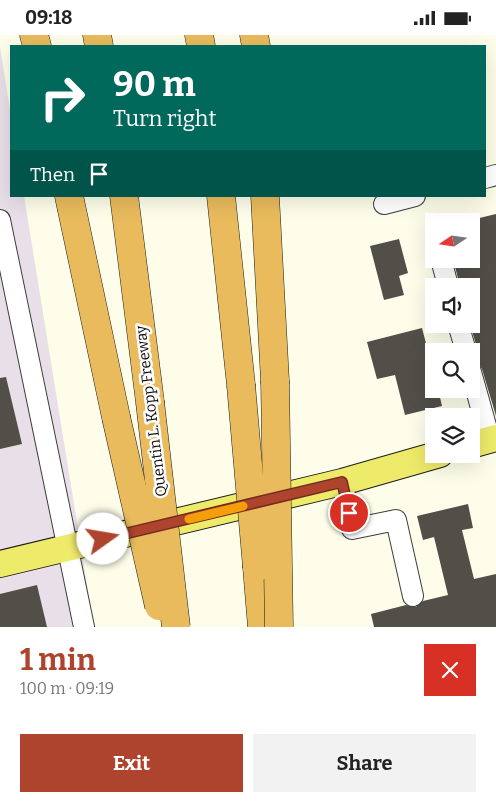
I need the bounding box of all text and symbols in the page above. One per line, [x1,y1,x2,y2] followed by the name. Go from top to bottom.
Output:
[25,6,72,29] text: 09:18
[113,63,196,105] text: 90 m
[30,65,95,130] icon: right
[113,105,216,132] text: Turn right
[85,160,113,188] icon: arrive
[30,163,75,186] text: Then
[425,213,480,267] north arrow
[425,213,480,463] map controls
[425,278,480,333] button: sound
[132,324,170,498] street label: Quentin L. Kopp Freeway
[425,343,480,398] button: search
[425,408,480,463] button: layers
[328,492,370,534] pin
[335,499,363,527] icon: arrive
[76,512,128,564] position arrow
[20,642,96,678] text: 1 min
[424,644,476,696] button: close
[20,679,114,698] text: 100 m · 09:19
[20,734,243,792] button: Exit
[253,734,476,792] button: Share

